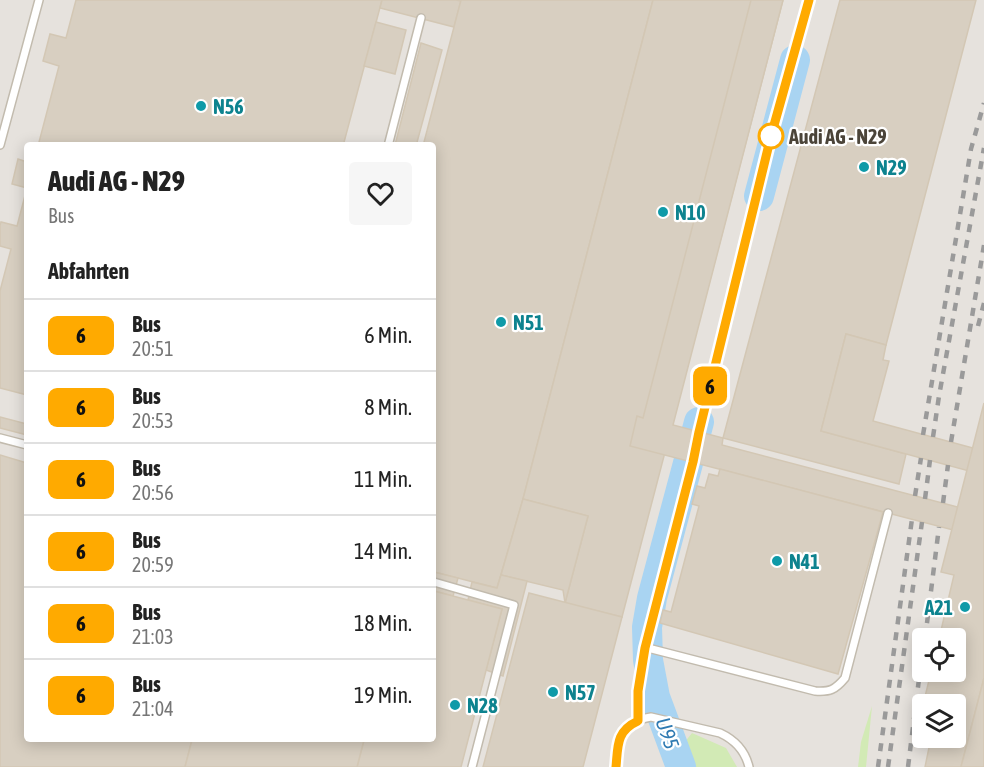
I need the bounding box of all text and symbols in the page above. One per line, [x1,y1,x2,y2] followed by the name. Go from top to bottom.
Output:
[213,95,244,118] place label: N56
[194,99,208,113] marker: N56
[758,123,784,149] marker: Audi AG - N29
[788,125,887,148] place label: Audi AG - N29
[876,156,907,179] place label: N29
[857,160,871,174] marker: N29
[349,162,412,225] button: heart
[48,165,185,197] text: Audi AG - N29
[675,201,706,224] place label: N10
[48,204,74,227] text: Bus
[656,205,670,219] marker: N10
[48,258,129,284] text: Abfahrten
[132,311,161,337] text: Bus
[513,311,544,334] place label: N51
[494,315,508,329] marker: N51
[364,322,412,348] text: 6 Min.
[76,323,86,347] text: 6
[132,337,174,360] text: 20:51
[690,366,730,406] line badge: 6
[705,374,715,398] text: 6
[132,383,161,409] text: Bus
[364,394,412,420] text: 8 Min.
[76,395,86,419] text: 6
[132,409,174,432] text: 20:53
[132,455,161,481] text: Bus
[354,466,412,492] text: 11 Min.
[76,467,86,491] text: 6
[132,481,174,504] text: 20:56
[132,527,161,553] text: Bus
[354,538,412,564] text: 14 Min.
[76,539,86,563] text: 6
[789,550,820,573] place label: N41
[132,553,174,576] text: 20:59
[770,554,784,568] marker: N41
[923,596,953,619] place label: A21
[132,599,161,625] text: Bus
[958,600,972,614] marker: A21
[354,610,412,636] text: 18 Min.
[76,611,86,635] text: 6
[132,625,174,648] text: 21:03
[912,628,966,748] map controls
[912,628,966,682] button: locate
[132,671,161,697] text: Bus
[565,681,596,704] place label: N57
[354,682,412,708] text: 19 Min.
[76,683,86,707] text: 6
[546,685,560,699] marker: N57
[467,694,498,717] place label: N28
[912,694,966,748] button: layers
[132,697,174,720] text: 21:04
[448,698,462,712] marker: N28
[651,714,685,752] water label: U95

